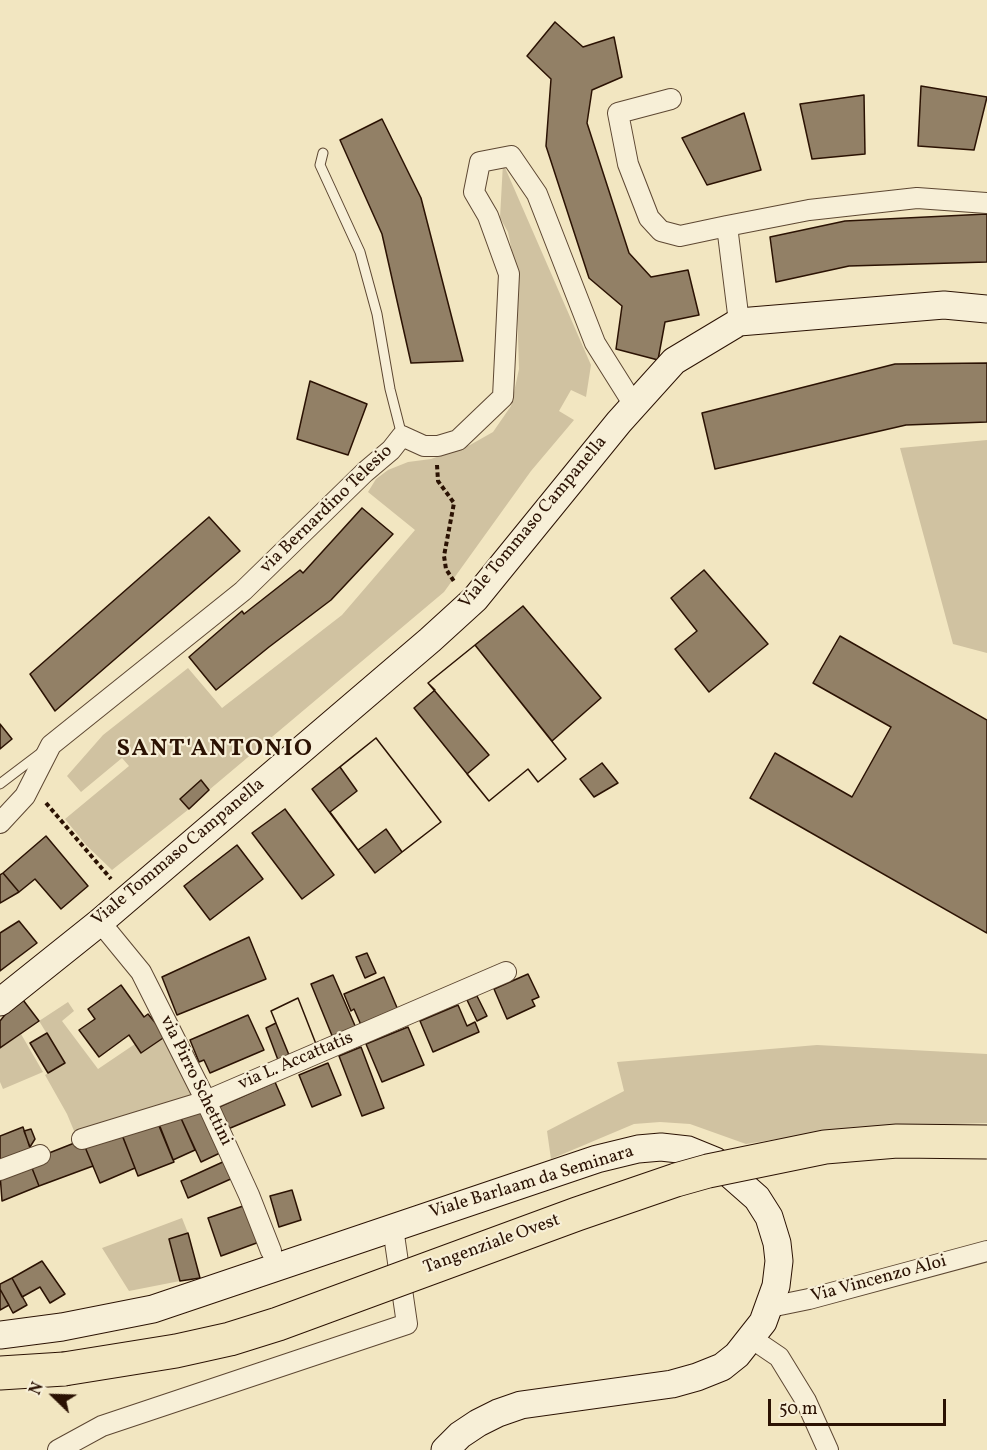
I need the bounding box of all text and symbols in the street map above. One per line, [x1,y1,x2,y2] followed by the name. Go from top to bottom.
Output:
[455,432,613,614] street label: Viale Tommaso Campanella
[256,441,398,579] street label: via Bernardino Telesio
[117,737,313,765] district label: SANT'ANTONIO
[88,774,270,932] street label: Viale Tommaso Campanella
[154,1012,236,1150] street label: via Pirro Schettini
[235,1028,357,1096] street label: via L. Accattatis
[427,1142,637,1224] street label: Viale Barlaam da Seminara
[421,1210,563,1280] street label: Tangenziale Ovest
[809,1252,949,1308] street label: Via Vincenzo Aloi
[24,1366,84,1426] north arrow
[25,1379,50,1399] text: N
[771,1387,950,1425] scale bar
[779,1397,818,1422] text: 50 m

